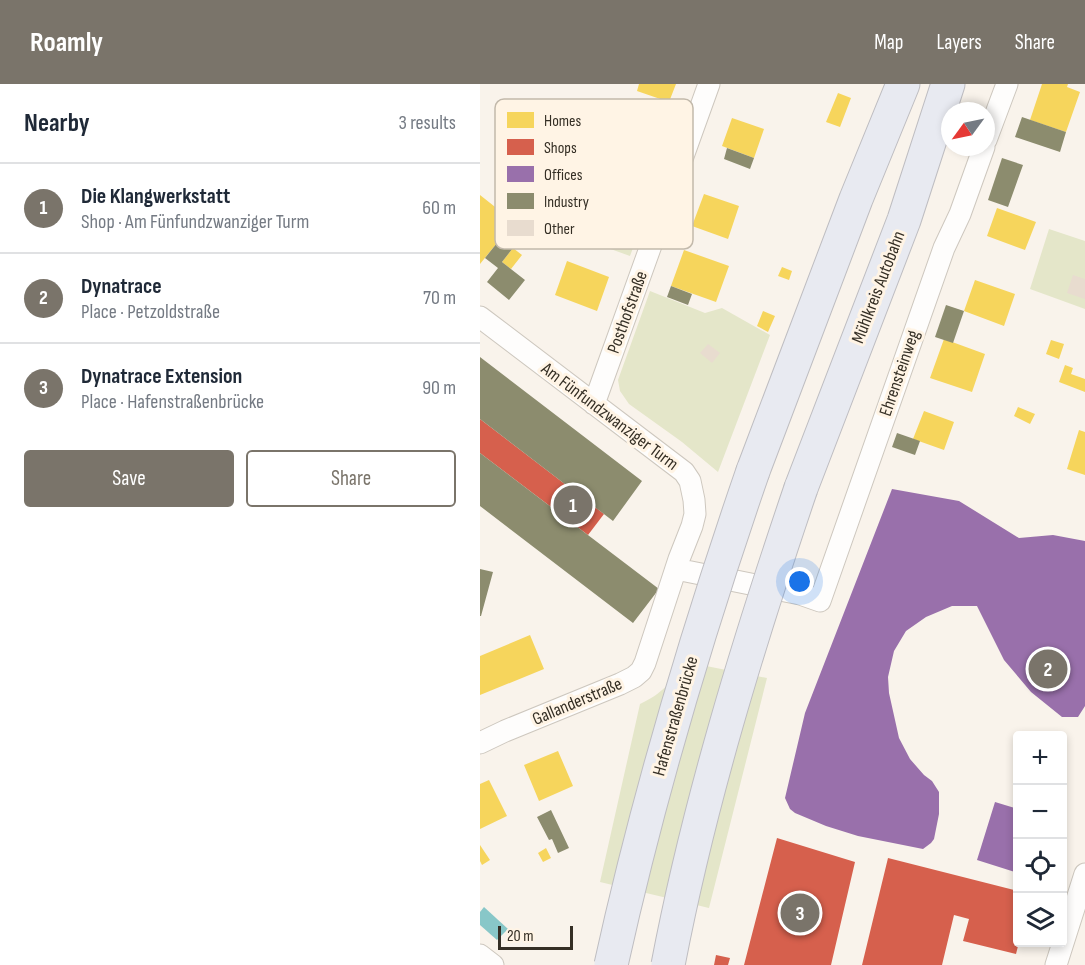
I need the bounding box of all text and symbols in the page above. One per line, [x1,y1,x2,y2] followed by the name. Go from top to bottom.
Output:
[30,26,103,59] text: Roamly
[874,30,903,55] text: Map
[936,30,982,55] text: Layers
[1015,30,1055,55] text: Share
[495,99,693,249] legend
[941,102,995,156] north arrow
[24,108,90,139] text: Nearby
[399,111,456,135] text: 3 results
[544,112,581,131] text: Homes
[544,139,577,158] text: Shops
[544,166,583,185] text: Offices
[81,183,230,210] text: Die Klangwerkstatt
[544,193,589,212] text: Industry
[40,196,47,220] text: 1
[422,196,456,220] text: 60 m
[81,210,309,234] text: Shop · Am Fünfundzwanziger Turm
[544,220,575,239] text: Other
[847,228,910,346] street label: Mühlkreis Autobahn
[603,268,652,356] street label: Posthofstraße
[81,273,162,300] text: Dynatrace
[39,286,48,310] text: 2
[423,286,456,310] text: 70 m
[81,300,220,324] text: Place · Petzoldstraße
[875,327,924,419] street label: Ehrensteinweg
[536,358,682,475] street label: Am Fünfundzwanziger Turm
[81,363,242,390] text: Dynatrace Extension
[39,376,48,400] text: 3
[422,376,456,400] text: 90 m
[81,390,264,414] text: Place · Hafenstraßenbrücke
[24,450,234,507] button: Save
[246,450,456,507] button: Share
[554,482,592,528] pin: 1
[785,567,814,596] your location
[1028,646,1068,692] pin: 2
[648,654,703,778] street label: Hafenstraßenbrücke
[529,673,625,730] street label: Gallanderstraße
[1013,731,1067,947] map controls
[1013,731,1067,785] button: +
[1013,785,1067,839] button: −
[1013,839,1067,893] button: locate
[780,890,820,936] pin: 3
[1013,893,1067,947] button: layers
[498,923,573,950] scale bar
[507,927,534,946] text: 20 m

